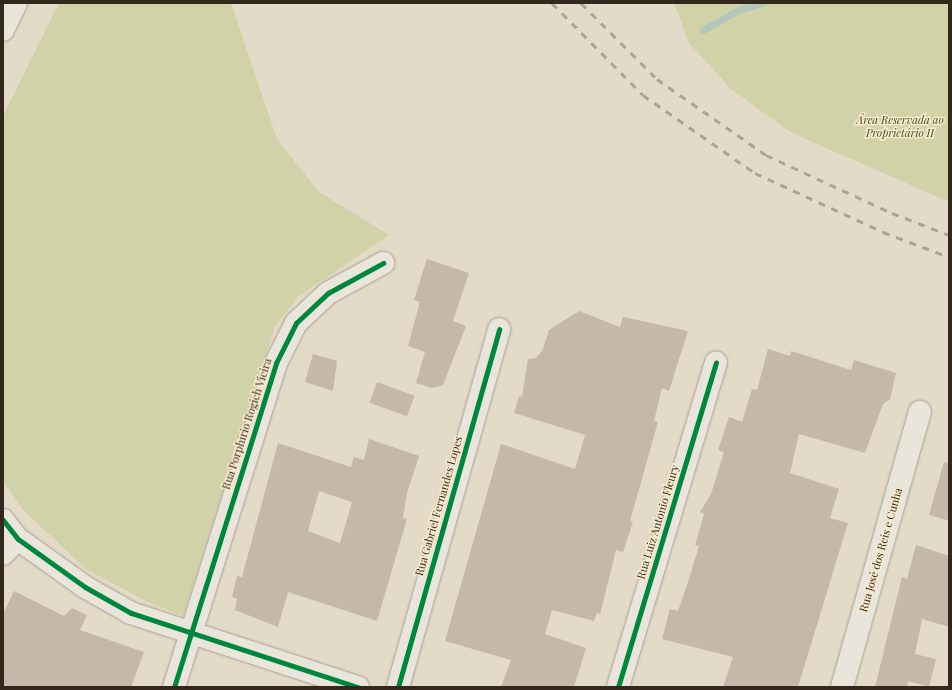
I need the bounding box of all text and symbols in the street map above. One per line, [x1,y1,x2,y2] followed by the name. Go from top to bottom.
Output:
[856,114,944,140] park label: Área Reservada ao Proprietário II
[219,356,275,492] street label: Rua Porphírio Rogich Vieira
[413,435,465,577] street label: Rua Gabriel Fernandes Lopes
[634,463,682,581] street label: Rua Luiz Antonio Fleury
[857,486,905,614] street label: Rua José dos Reis e Cunha

